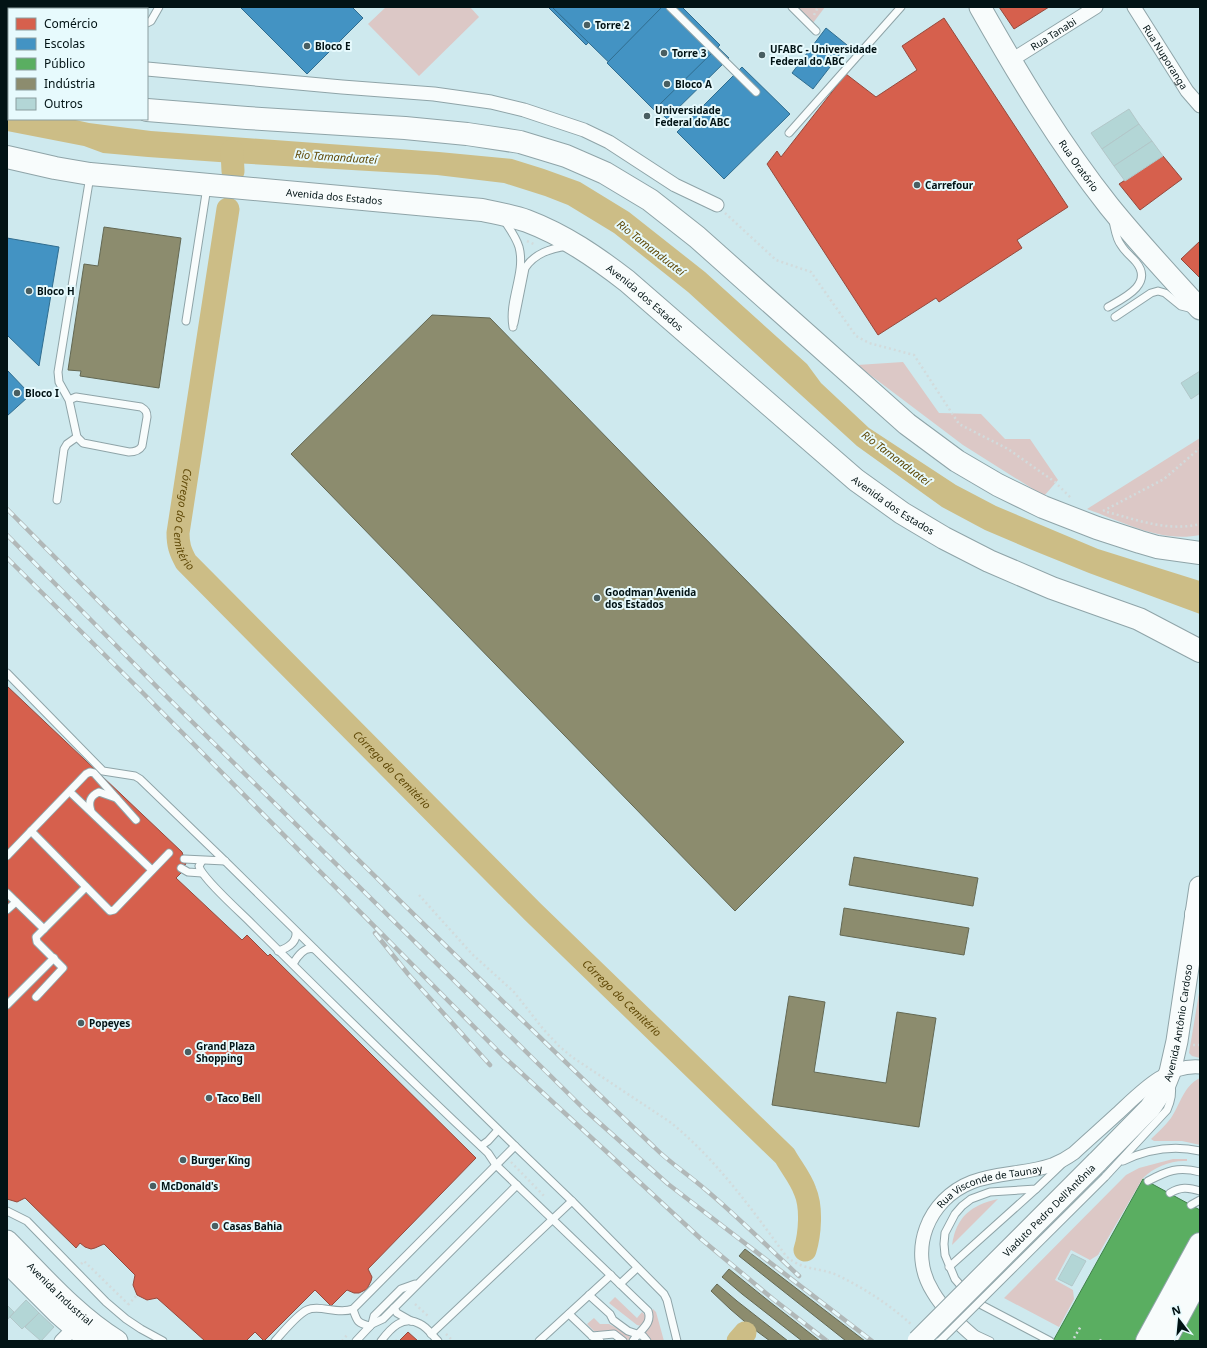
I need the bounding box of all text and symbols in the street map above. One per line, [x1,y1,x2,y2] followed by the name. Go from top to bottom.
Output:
[8,8,148,120] legend
[1028,14,1079,54] street label: Rua Tanabi
[44,15,98,32] text: Comércio
[595,18,630,32] place label: Torre 2
[582,20,592,30] marker: Torre 2
[1140,22,1191,92] street label: Rua Nuporanga
[44,35,85,52] text: Escolas
[315,39,351,53] place label: Bloco E
[302,41,312,51] marker: Bloco E
[770,42,877,68] place label: UFABC - Universidade Federal do ABC
[672,46,707,60] place label: Torre 3
[659,48,669,58] marker: Torre 3
[757,50,767,60] marker: UFABC - Universidade Federal do ABC
[44,55,85,72] text: Público
[44,75,95,92] text: Indústria
[675,77,712,91] place label: Bloco A
[662,79,672,89] marker: Bloco A
[44,95,83,112] text: Outros
[655,103,730,129] place label: Universidade Federal do ABC
[642,111,652,121] marker: Universidade Federal do ABC
[1056,137,1102,194] street label: Rua Oratório
[294,146,379,167] water label: Rio Tamanduateí
[925,178,974,192] place label: Carrefour
[912,180,922,190] marker: Carrefour
[286,185,383,208] street label: Avenida dos Estados
[614,216,689,280] water label: Rio Tamanduateí
[604,261,686,334] street label: Avenida dos Estados
[37,284,75,298] place label: Bloco H
[24,286,34,296] marker: Bloco H
[25,386,59,400] place label: Bloco I
[12,388,22,398] marker: Bloco I
[859,427,935,489] water label: Rio Tamanduateí
[171,468,198,573] water label: Córrego do Cemitério
[849,472,937,538] street label: Avenida dos Estados
[605,585,696,611] place label: Goodman Avenida dos Estados
[592,593,602,603] marker: Goodman Avenida dos Estados
[350,727,435,812] water label: Córrego do Cemitério
[579,956,665,1040] water label: Córrego do Cemitério
[1160,963,1195,1083] street label: Avenida Antônio Cardoso
[89,1016,130,1030] place label: Popeyes
[76,1018,86,1028] marker: Popeyes
[196,1039,255,1065] place label: Grand Plaza Shopping
[183,1047,193,1057] marker: Grand Plaza Shopping
[217,1091,261,1105] place label: Taco Bell
[204,1093,214,1103] marker: Taco Bell
[191,1153,250,1167] place label: Burger King
[178,1155,188,1165] marker: Burger King
[933,1161,1045,1211] street label: Rua Visconde de Taunay
[999,1161,1098,1260] street label: Viaduto Pedro Dell'Antônia
[161,1179,218,1193] place label: McDonald's
[148,1181,158,1191] marker: McDonald's
[223,1219,282,1233] place label: Casas Bahia
[210,1221,220,1231] marker: Casas Bahia
[24,1259,96,1328] street label: Avenida Industrial
[1159,1300,1199,1340] north arrow
[1170,1301,1182,1318] text: N

